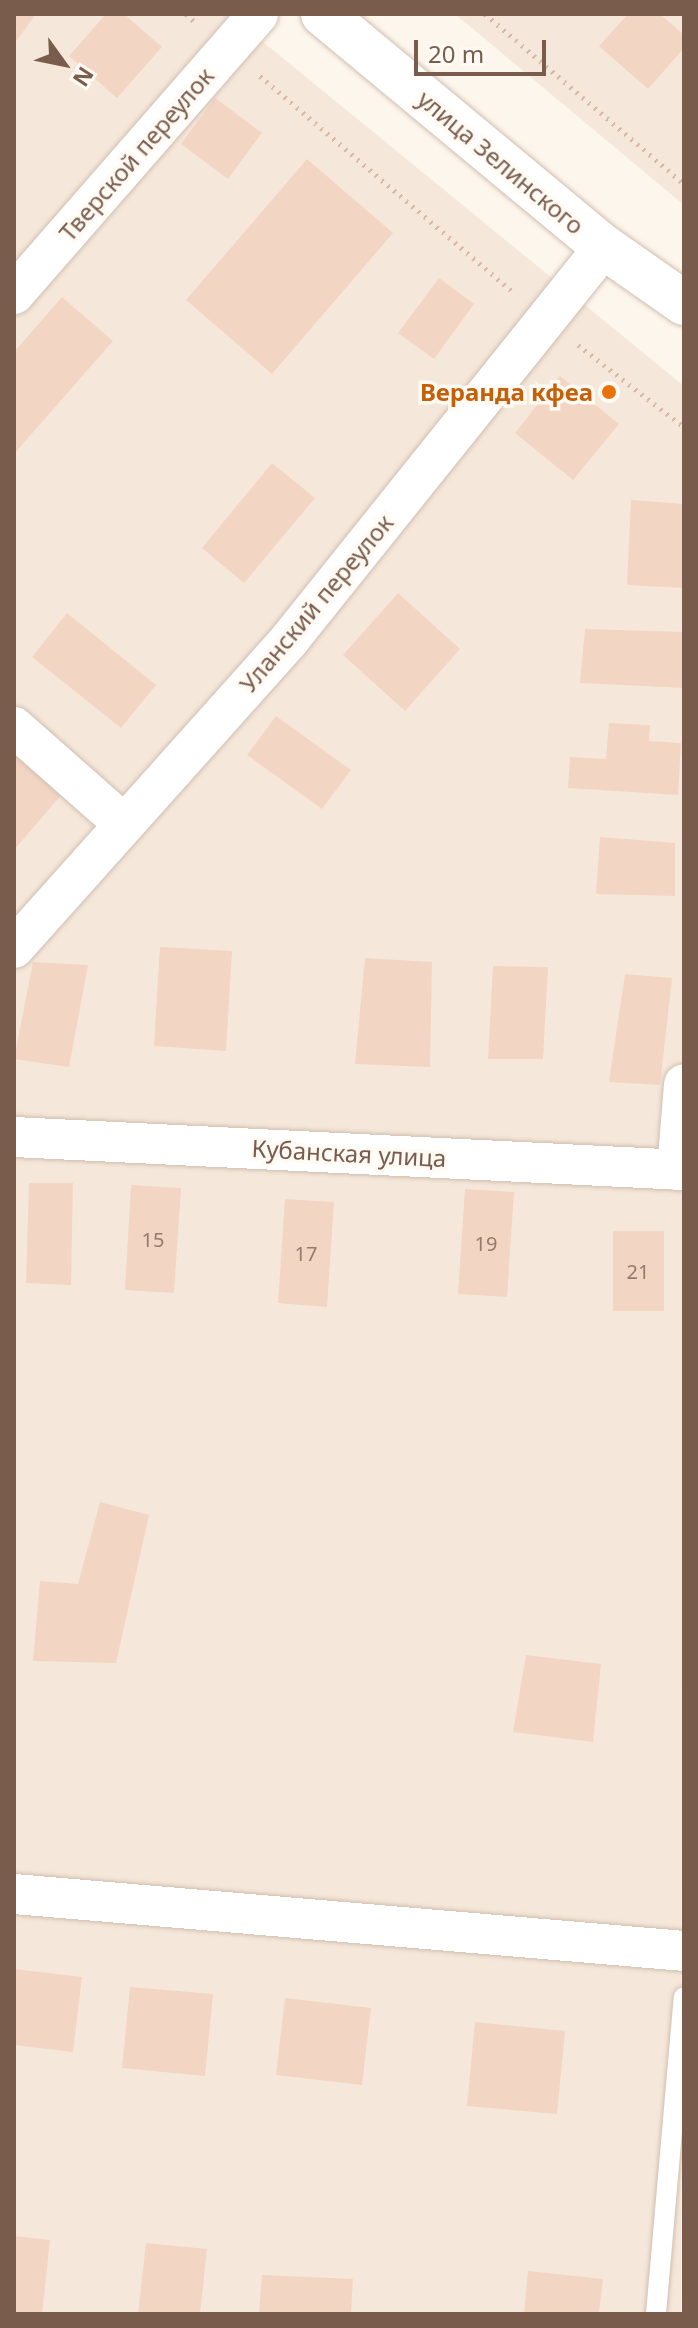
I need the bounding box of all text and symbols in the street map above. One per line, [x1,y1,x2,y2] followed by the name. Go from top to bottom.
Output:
[24,24,104,104] north arrow
[418,24,550,74] scale bar
[428,37,484,70] text: 20 m
[53,61,219,247] street label: Тверской переулок
[67,61,102,93] text: N
[412,84,590,240] street label: улица Зелинского
[420,378,593,406] place label: Веранда кфеа
[600,383,618,401] marker: Веранда кфеа
[233,508,399,698] street label: Уланский переулок
[251,1134,447,1172] street label: Кубанская улица
[142,1227,164,1251] house number: 15
[475,1231,497,1255] house number: 19
[295,1241,317,1265] house number: 17
[627,1259,649,1283] house number: 21

